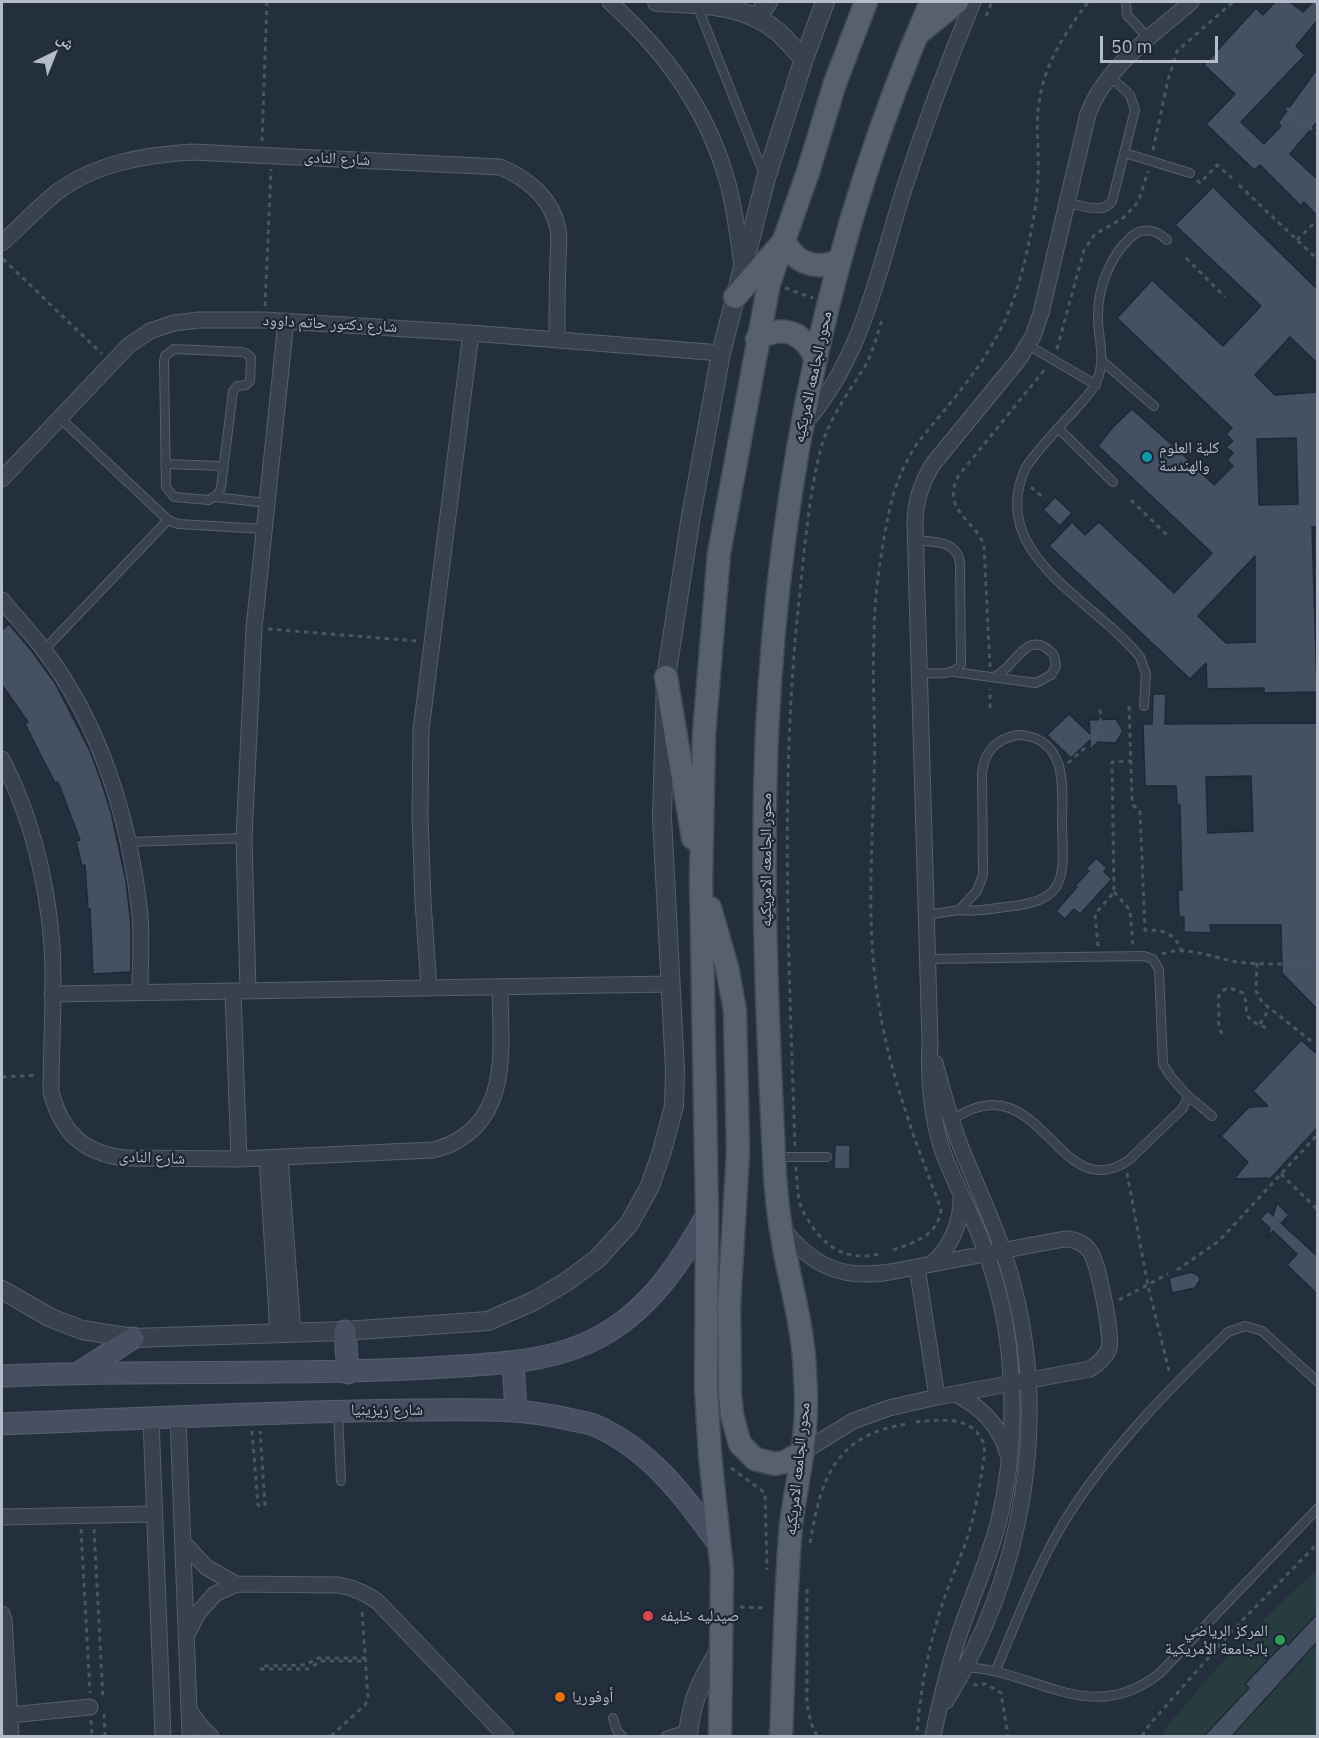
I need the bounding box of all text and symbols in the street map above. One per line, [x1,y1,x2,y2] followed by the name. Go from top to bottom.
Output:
[24,24,84,84] north arrow
[1103,24,1222,62] scale bar
[53,28,79,54] text: ش
[1111,35,1153,58] text: 50 m
[303,148,371,170] street label: شارع النادى
[790,310,836,444] street label: محور الجامعه الامريكيه
[262,311,398,337] street label: شارع دكتور حاتم داوود
[1159,438,1219,476] place label: كلية العلوم والهندسة
[1140,450,1154,464] marker: كلية العلوم والهندسة
[756,793,776,927] street label: محور الجامعه الامريكيه
[118,1147,186,1169] street label: شارع النادى
[351,1400,423,1420] street label: شارع زيزينيا
[781,1401,815,1537] street label: محور الجامعه الامريكيه
[660,1606,739,1626] place label: صيدليه خليفه
[641,1609,655,1623] marker: صيدليه خليفه
[1165,1621,1268,1659] place label: المركز الرياضي بالجامعة الأمريكية
[1273,1633,1287,1647] marker: المركز الرياضي بالجامعة الأمريكية
[572,1687,613,1707] place label: أوفوريا
[553,1690,567,1704] marker: أوفوريا

